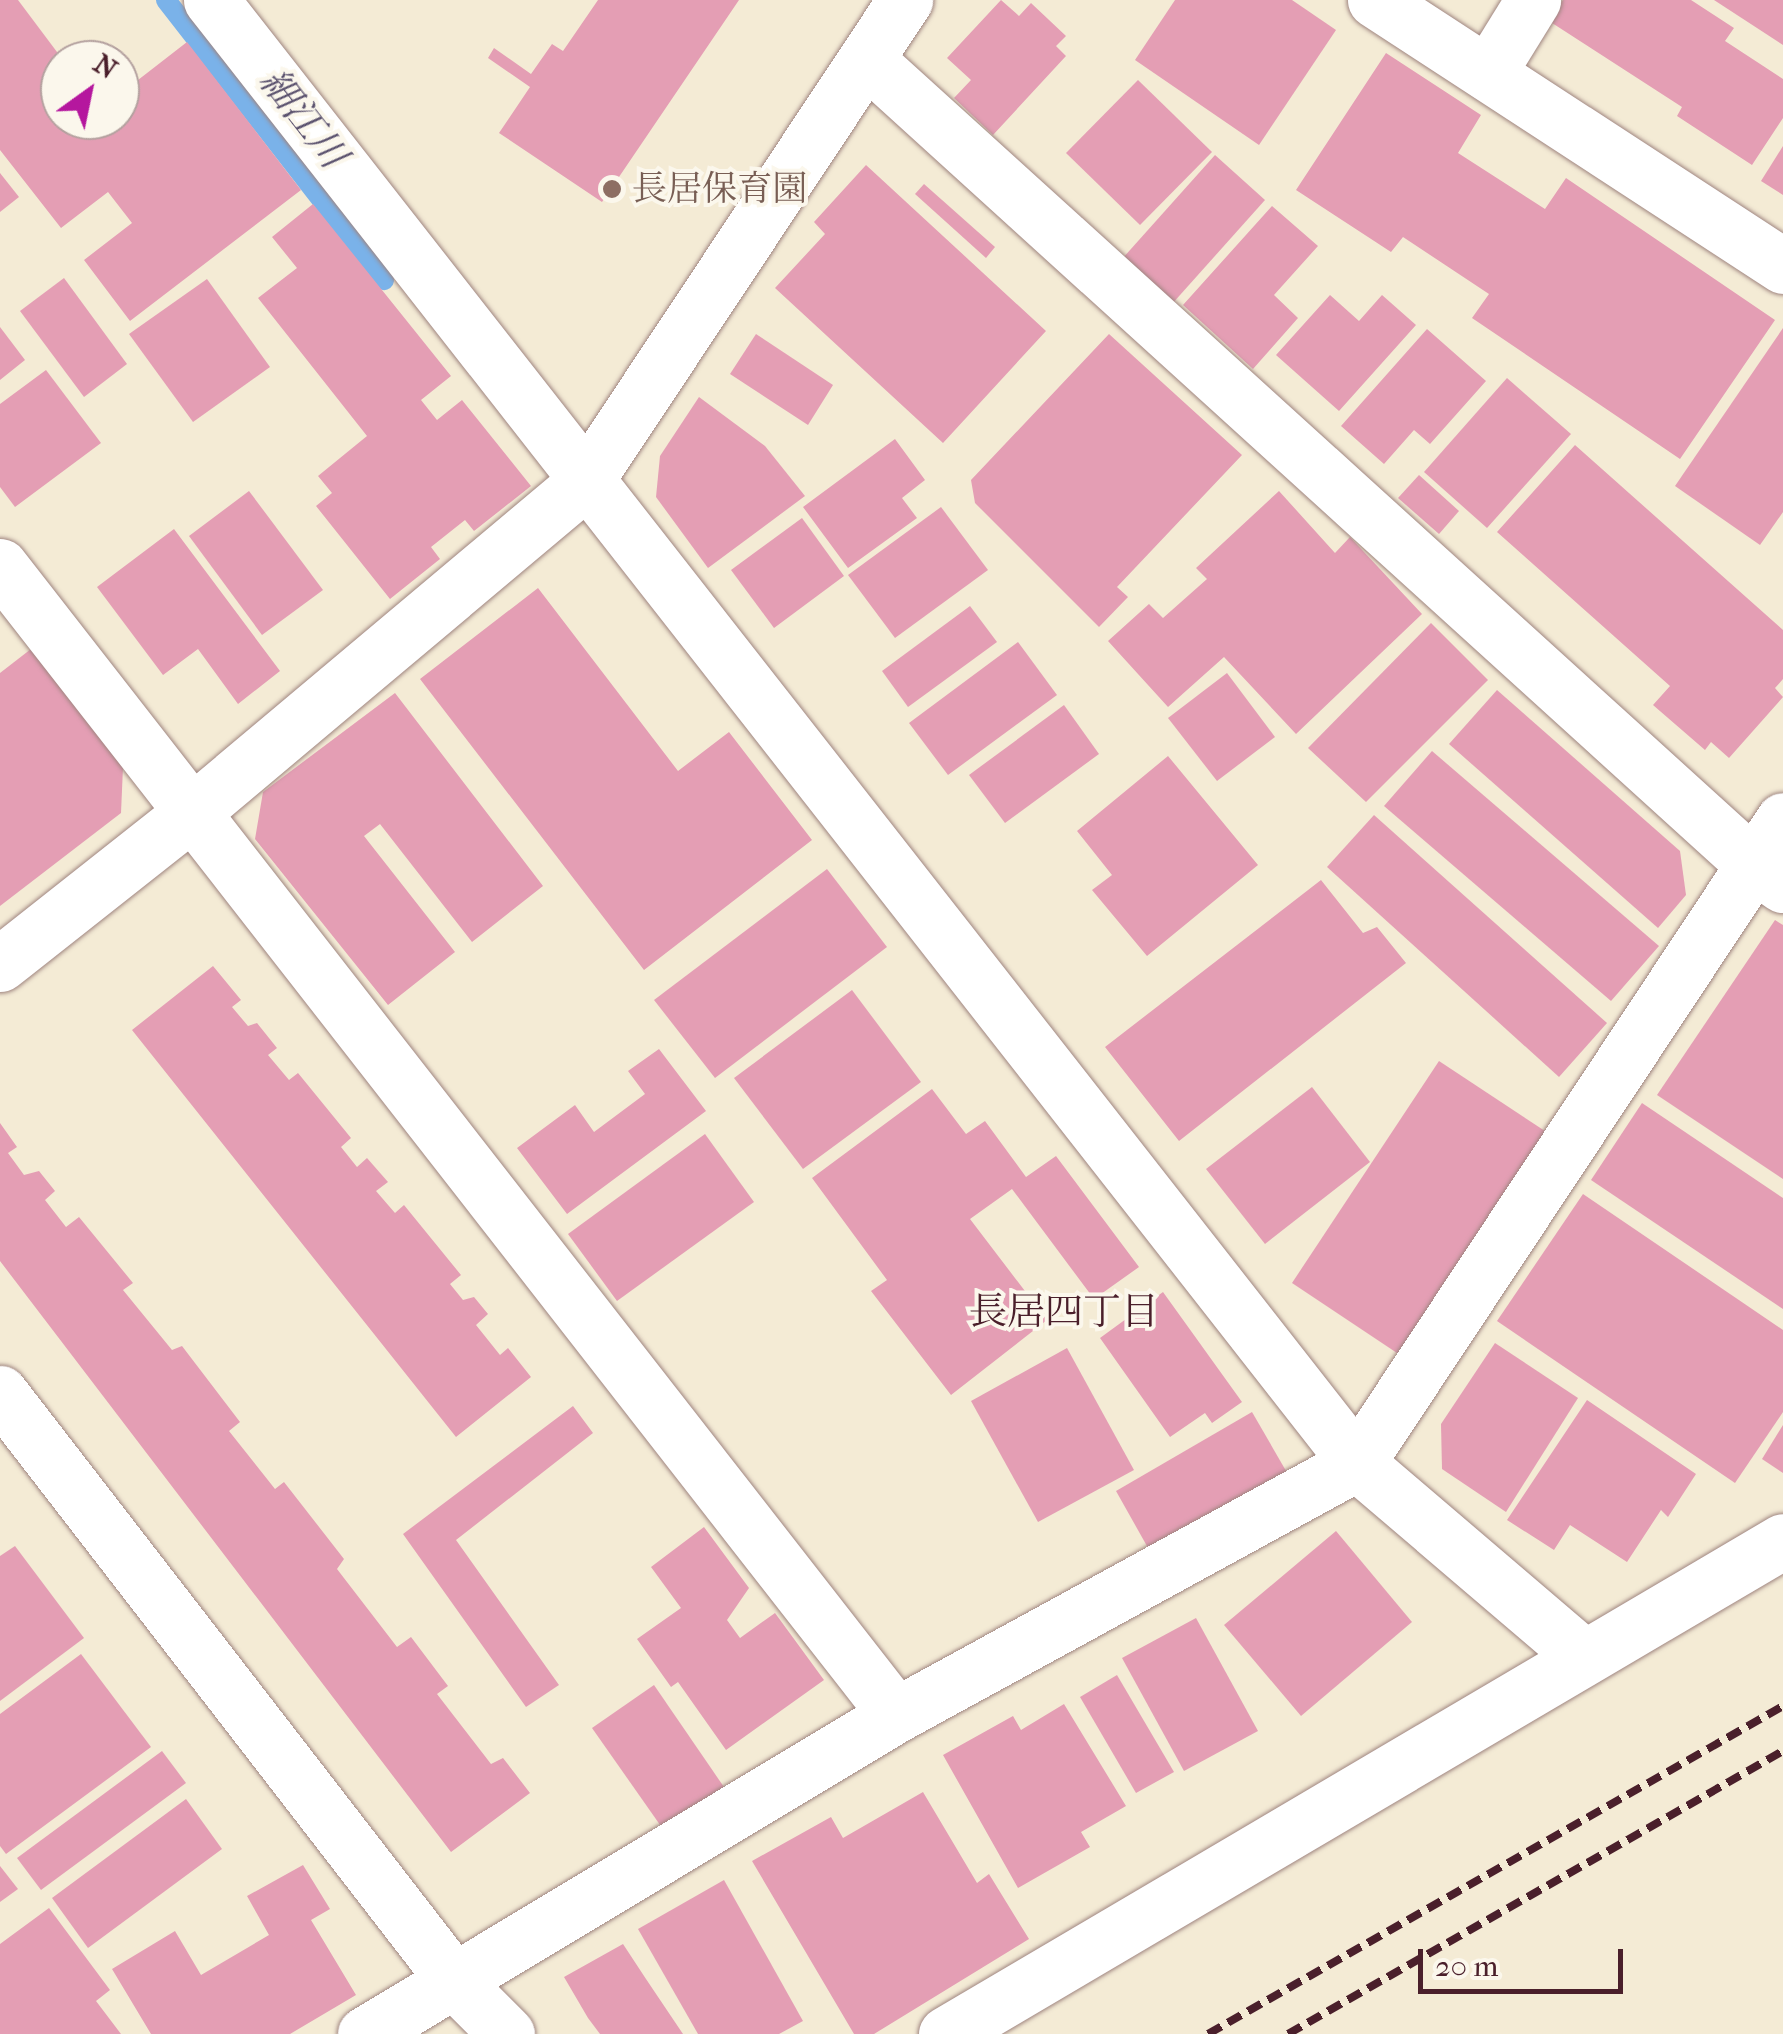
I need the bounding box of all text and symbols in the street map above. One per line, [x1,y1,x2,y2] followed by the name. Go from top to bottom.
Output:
[40,40,140,140] north arrow
[88,46,123,86] text: N
[250,59,356,177] water label: 細江川
[632,168,807,210] place label: 長居保育園
[601,178,623,200] marker: 長居保育園
[969,1289,1159,1335] district label: 長居四丁目
[1423,1929,1628,1991] scale bar
[1435,1949,1498,1984] text: 20 m

